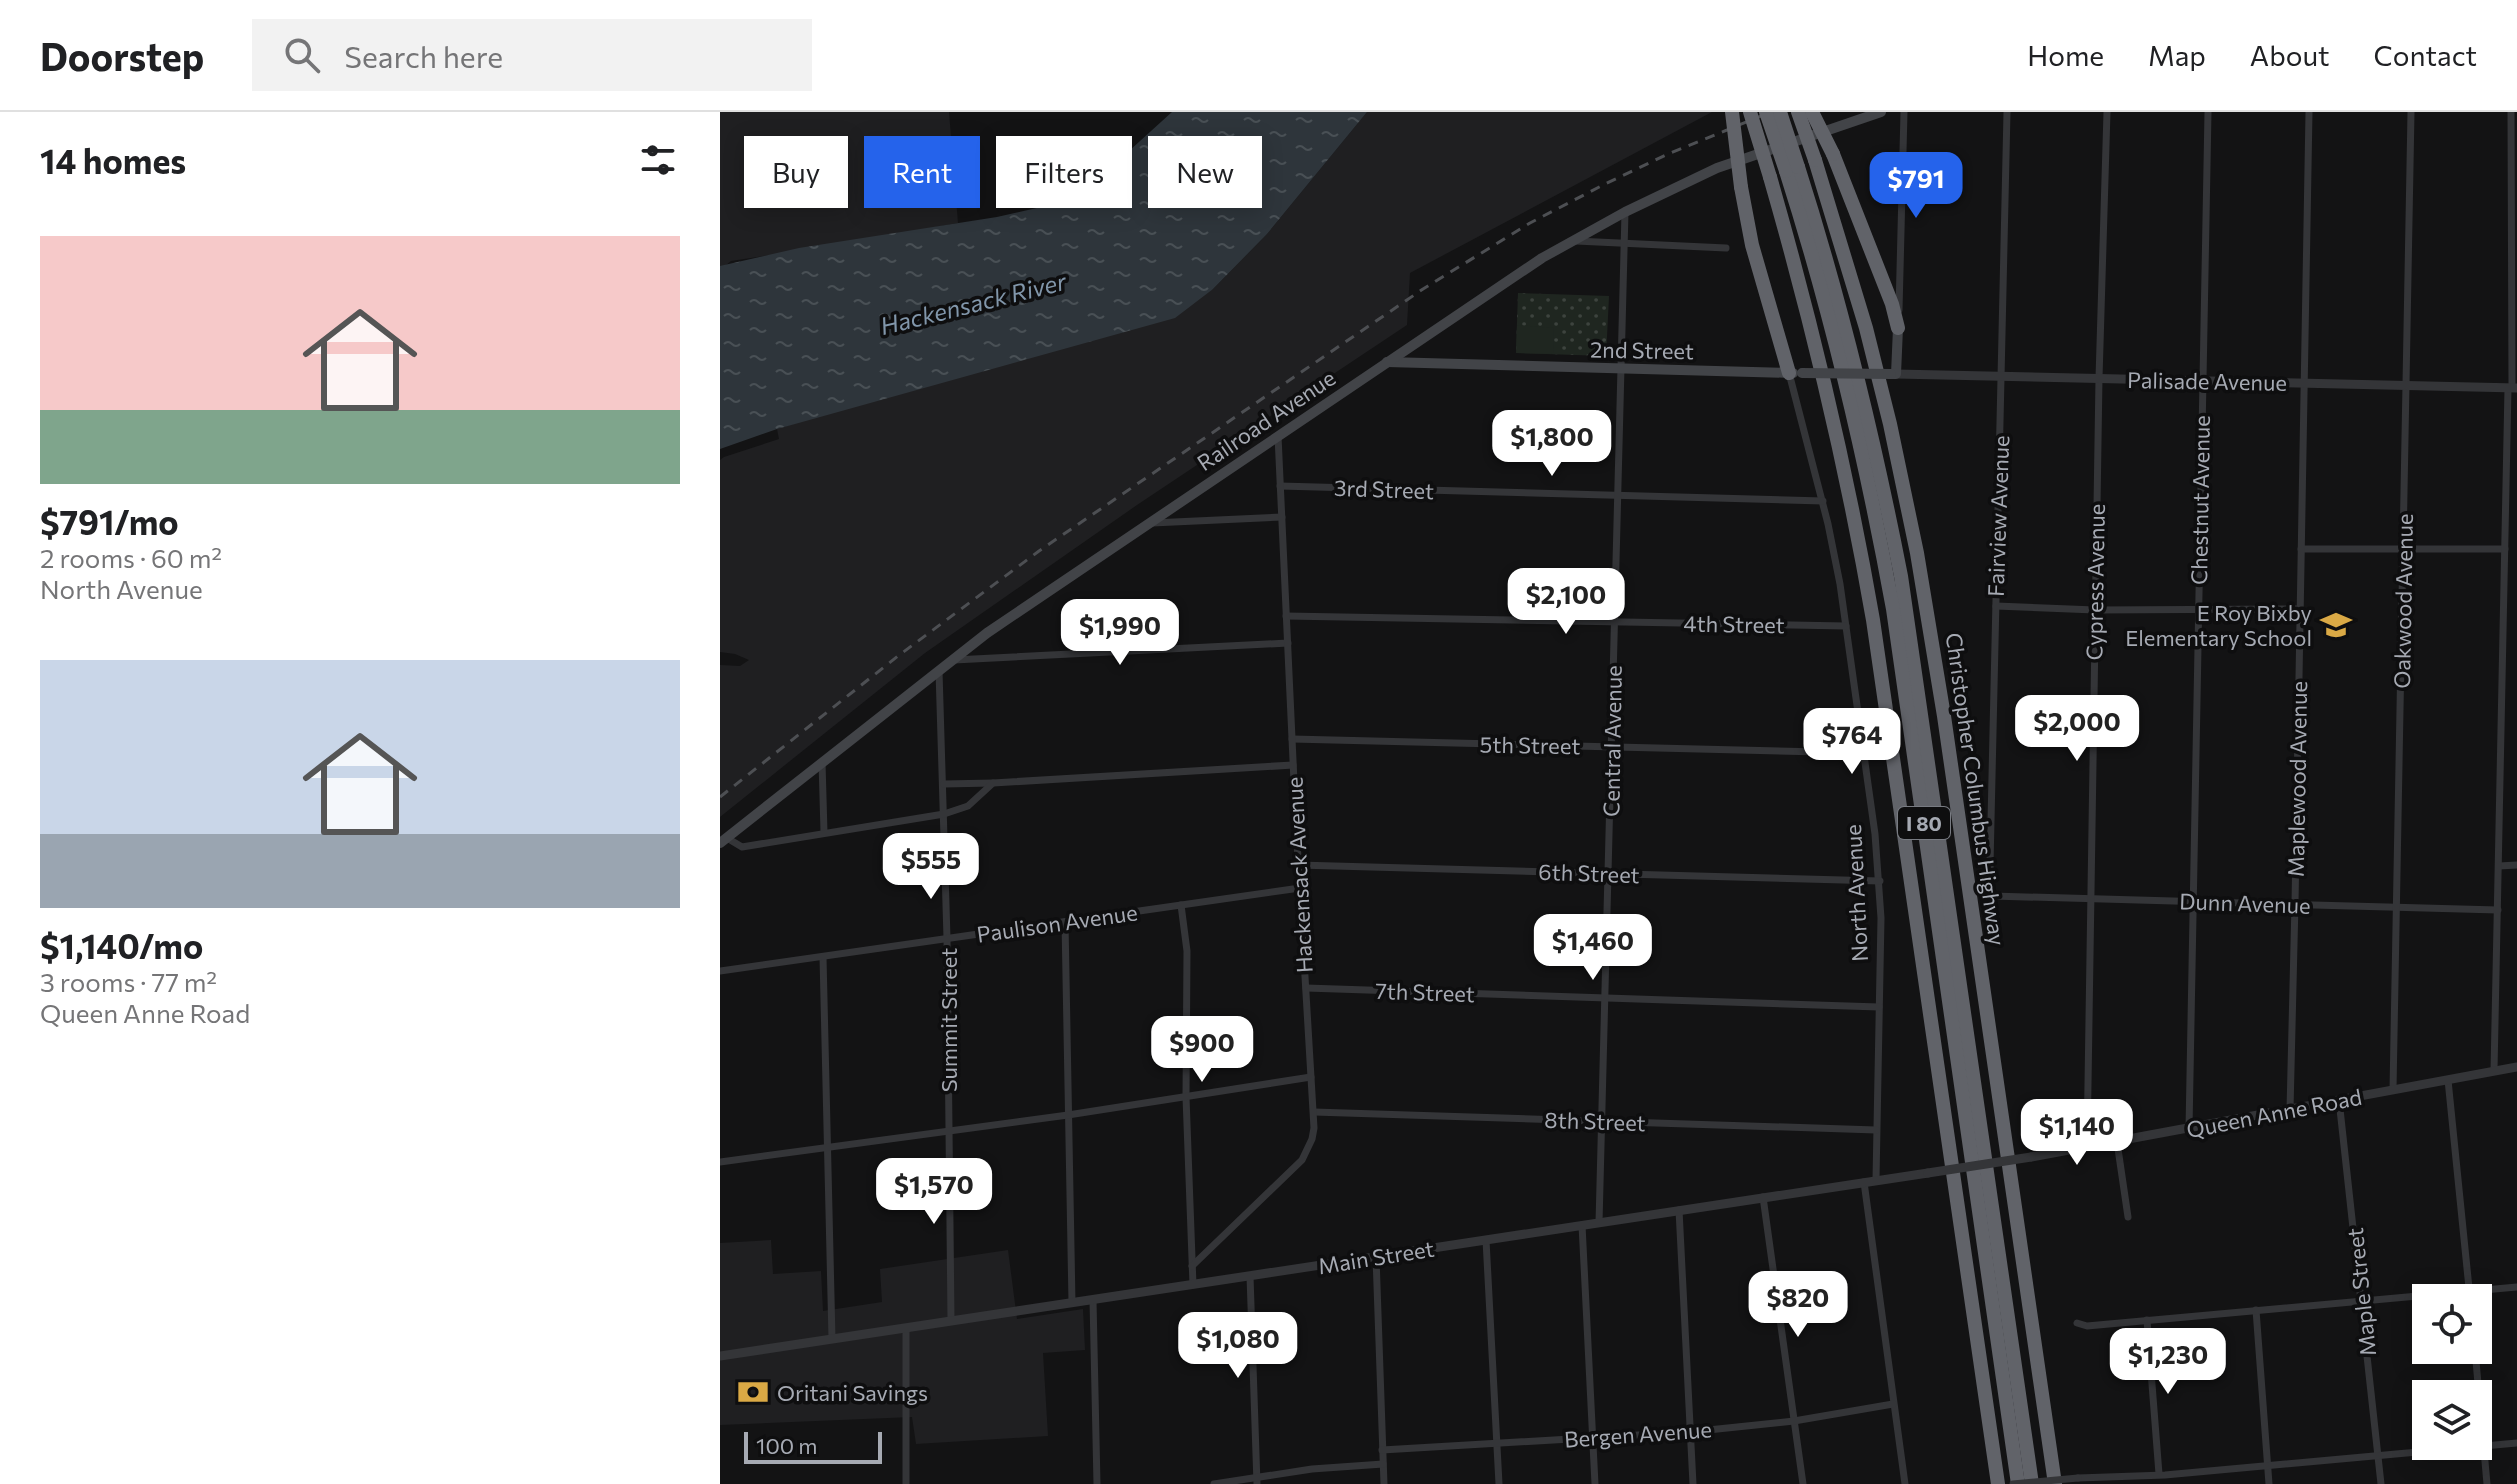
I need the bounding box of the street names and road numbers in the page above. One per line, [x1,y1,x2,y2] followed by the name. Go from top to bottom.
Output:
[1590,336,1694,364] street label: 2nd Street
[1192,364,1340,476] street label: Railroad Avenue
[2127,366,2287,396] street label: Palisade Avenue
[2185,415,2215,585] street label: Chestnut Avenue
[1982,435,2014,597] street label: Fairview Avenue
[1334,474,1434,504] street label: 3rd Street
[2080,503,2110,661] street label: Cypress Avenue
[2388,513,2418,689] street label: Oakwood Avenue
[1683,610,1785,638] street label: 4th Street
[1941,631,2011,947] street label: Christopher Columbus Highway
[1597,665,1627,817] street label: Central Avenue
[2282,681,2312,877] street label: Maplewood Avenue
[1479,731,1581,759] street label: 5th Street
[1280,776,1318,974] street label: Hackensack Avenue
[1898,807,1950,839] road number: I 80
[1839,824,1873,962] street label: North Avenue
[1538,858,1640,888] street label: 6th Street
[2179,887,2311,919] street label: Dunn Avenue
[975,898,1139,948] street label: Paulison Avenue
[935,948,962,1092] street label: Summit Street
[1375,977,1475,1007] street label: 7th Street
[2184,1083,2364,1143] street label: Queen Anne Road
[1544,1106,1646,1136] street label: 8th Street
[2341,1226,2381,1358] street label: Maple Street
[1316,1235,1436,1279] street label: Main Street
[1563,1415,1713,1453] street label: Bergen Avenue

